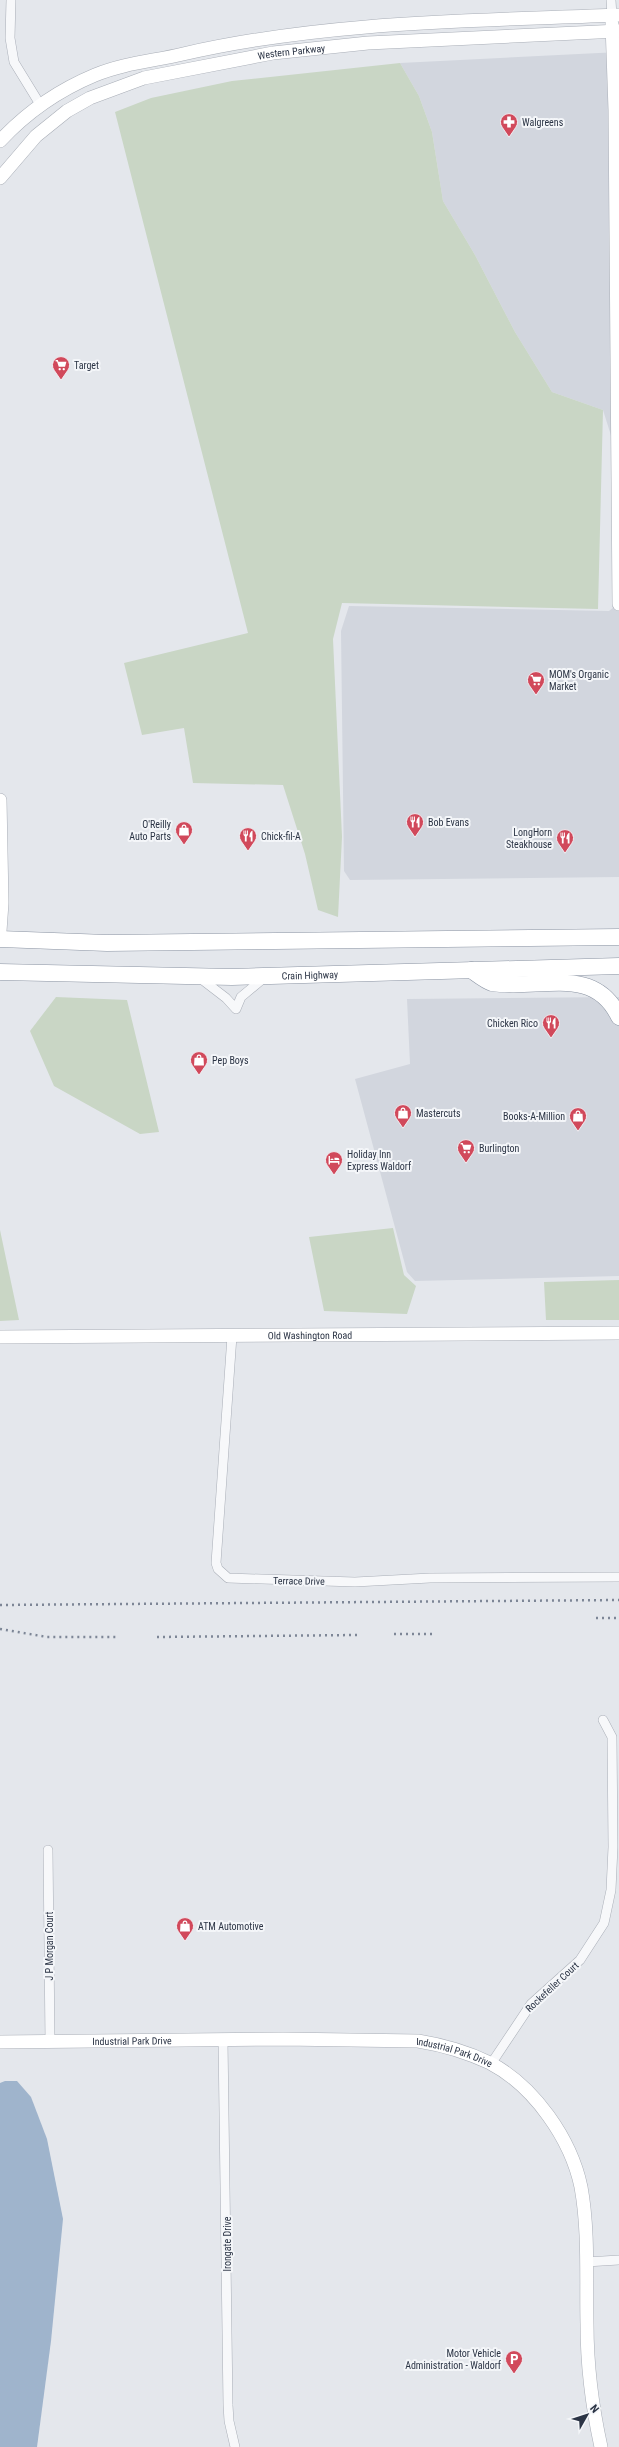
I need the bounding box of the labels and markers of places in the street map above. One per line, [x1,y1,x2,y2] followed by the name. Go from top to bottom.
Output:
[499,112,519,137] pharmacy icon: Walgreens
[522,117,564,128] place label: Walgreens
[51,355,71,380] supermarket icon: Target
[74,360,99,371] place label: Target
[549,669,609,692] place label: MOM's Organic Market
[526,670,546,695] supermarket icon: MOM's Organic Market
[405,812,425,837] restaurant icon: Bob Evans
[428,817,469,828] place label: Bob Evans
[129,819,171,842] place label: O'Reilly Auto Parts
[174,820,194,845] shop icon: O'Reilly Auto Parts
[238,826,258,851] restaurant icon: Chick-fil-A
[506,827,552,850] place label: LongHorn Steakhouse
[555,828,575,853] restaurant icon: LongHorn Steakhouse
[261,831,301,842] place label: Chick-fil-A
[541,1013,561,1038] restaurant icon: Chicken Rico
[487,1018,538,1029] place label: Chicken Rico
[189,1050,209,1075] shop icon: Pep Boys
[212,1055,249,1066] place label: Pep Boys
[393,1103,413,1128] shop icon: Mastercuts
[568,1106,588,1131] shop icon: Books-A-Million
[416,1108,461,1119] place label: Mastercuts
[503,1111,565,1122] place label: Books-A-Million
[456,1138,476,1163] supermarket icon: Burlington
[479,1143,520,1154] place label: Burlington
[347,1149,412,1172] place label: Holiday Inn Express Waldorf
[324,1150,344,1175] hotel icon: Holiday Inn Express Waldorf
[175,1916,195,1941] shop icon: ATM Automotive
[198,1921,264,1932] place label: ATM Automotive
[405,2348,502,2371] place label: Motor Vehicle Administration - Waldorf
[504,2349,524,2374] parking icon: Motor Vehicle Administration - Waldorf

